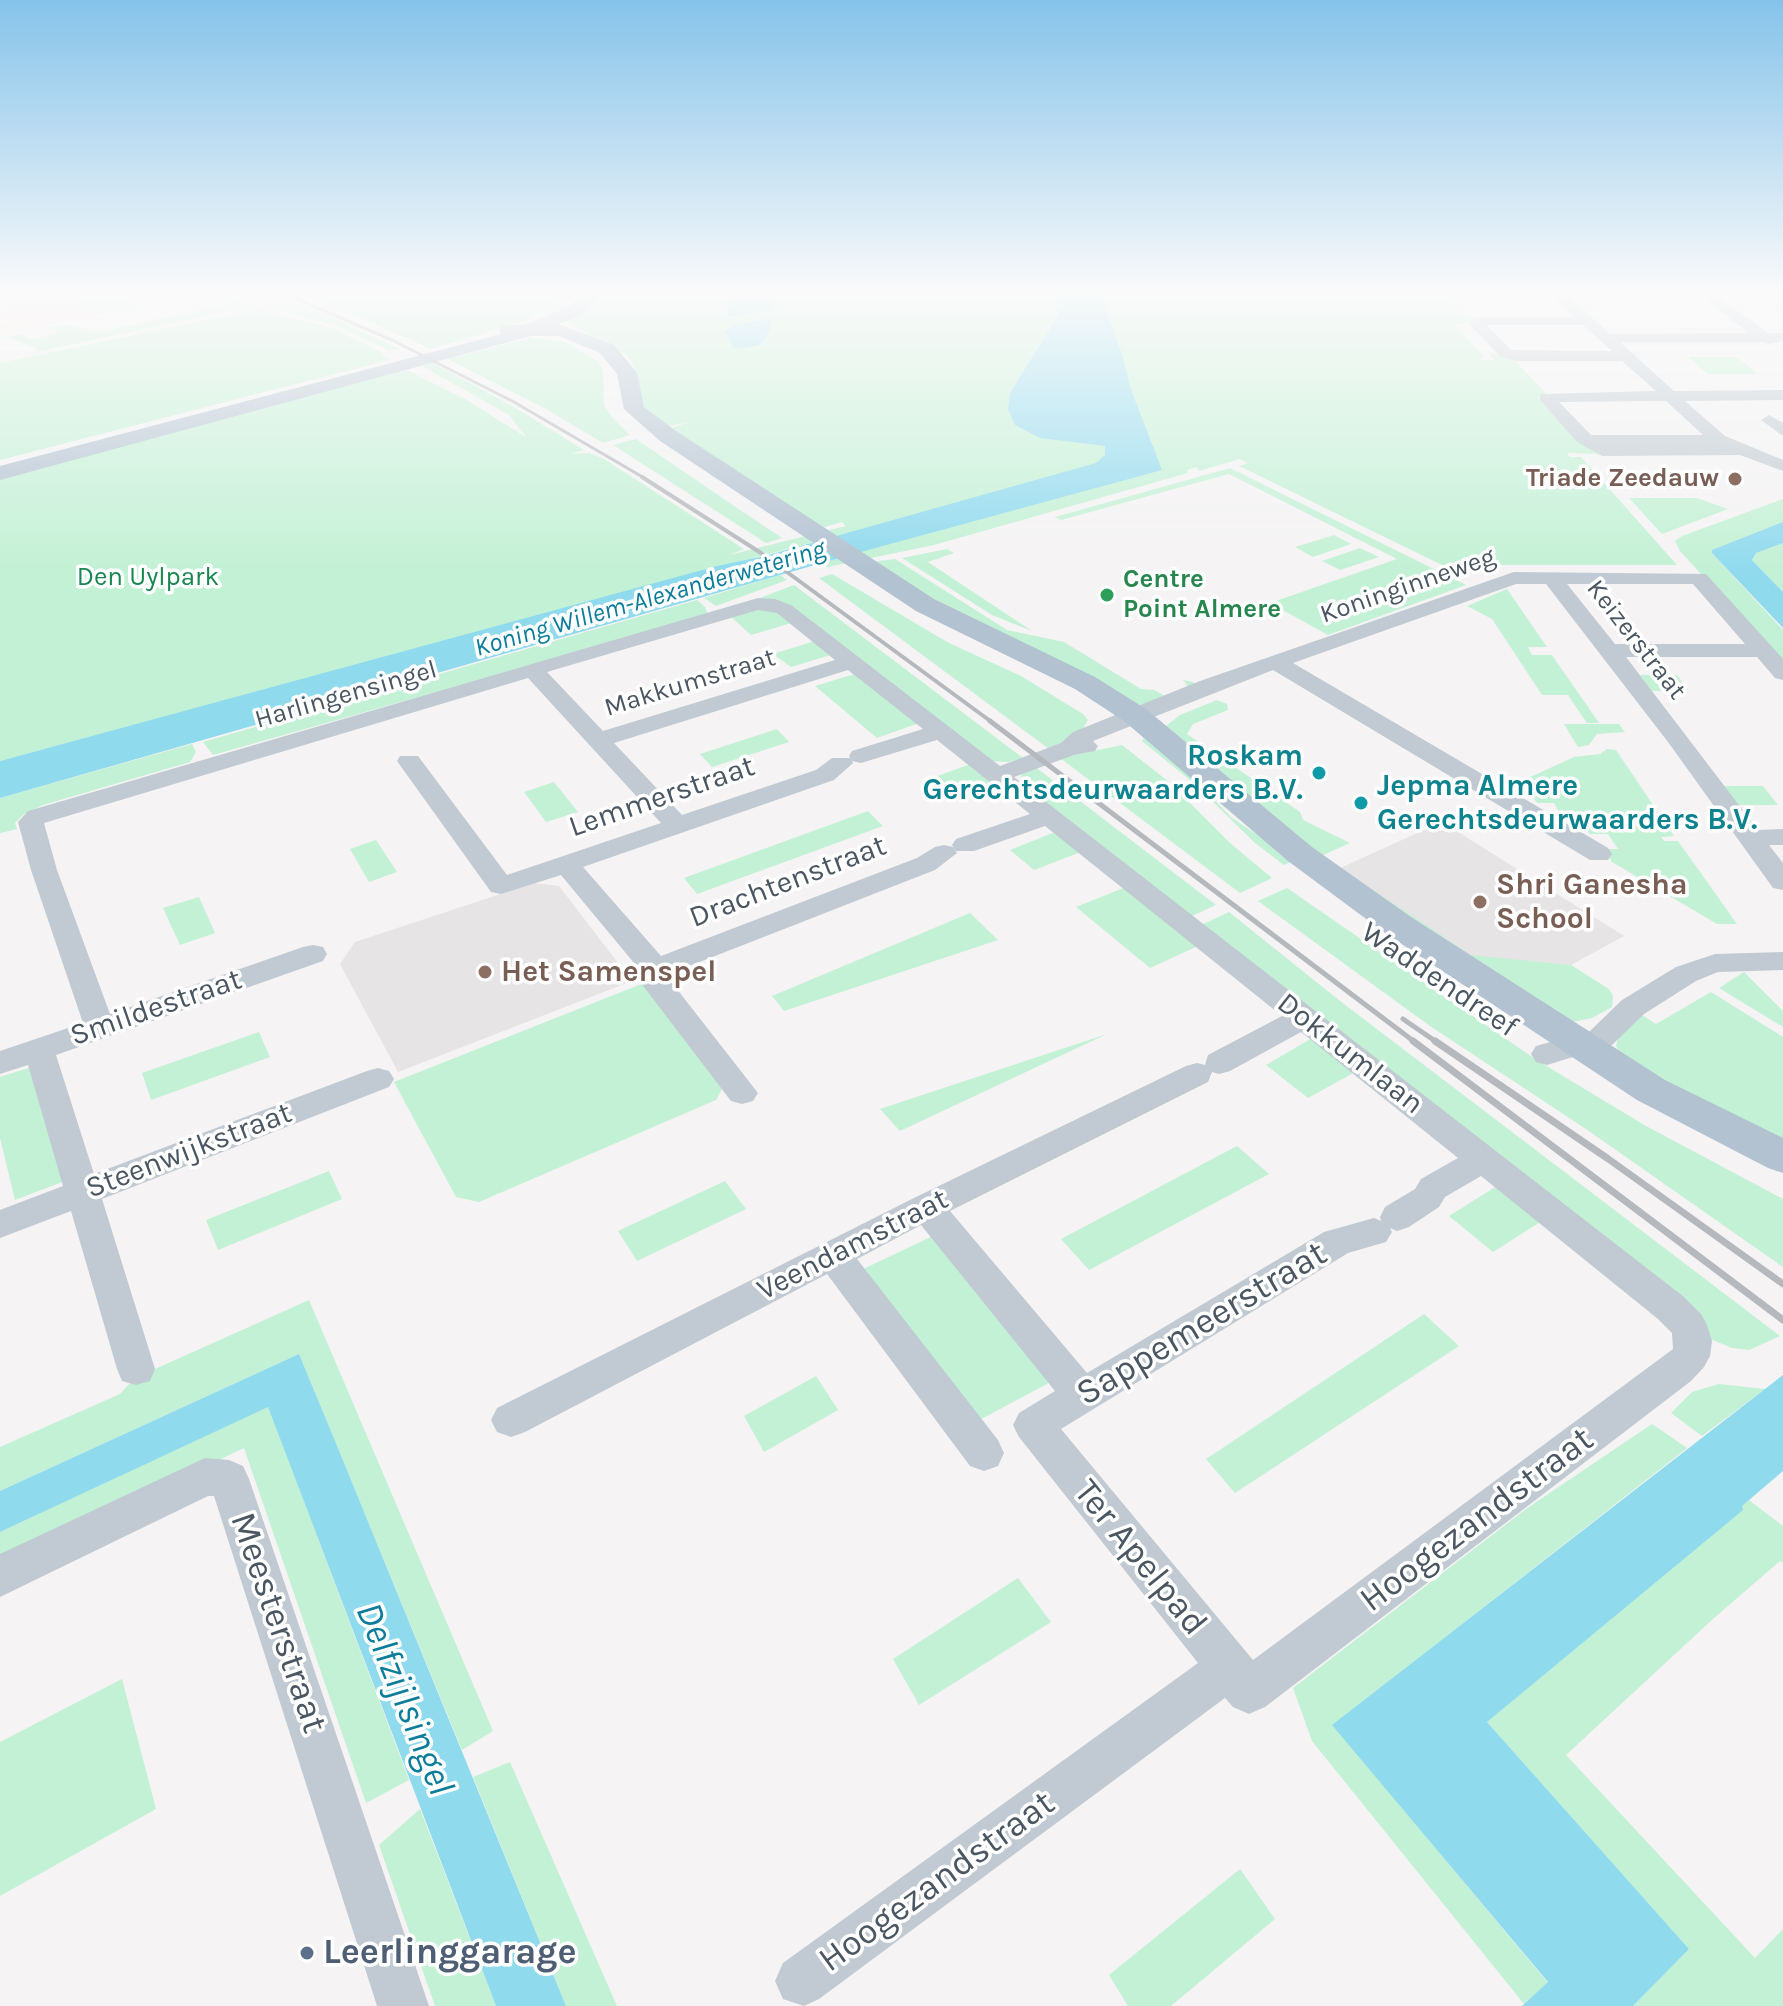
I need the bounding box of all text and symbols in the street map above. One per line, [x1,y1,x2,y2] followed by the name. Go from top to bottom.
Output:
[1526,463,1719,495] place label: Triade Zeedauw
[1726,470,1744,488] marker: Triade Zeedauw
[471,534,829,664] water label: Koning Willem-Alexanderwetering
[1316,541,1500,631] street label: Koninginneweg
[77,562,219,594] park label: Den Uylpark
[1123,564,1281,626] place label: Centre Point Almere
[1580,574,1692,706] street label: Keizerstraat
[1098,586,1116,604] marker: Centre Point Almere
[601,642,779,724] street label: Makkumstraat
[251,654,441,736] street label: Harlingensingel
[922,738,1303,808] place label: Roskam Gerechtsdeurwaarders B.V.
[564,748,760,846] street label: Lemmerstraat
[1310,764,1328,782] marker: Roskam Gerechtsdeurwaarders B.V.
[1377,768,1758,838] place label: Jepma Almere Gerechtsdeurwaarders B.V.
[1352,794,1370,812] marker: Jepma Almere Gerechtsdeurwaarders B.V.
[685,828,891,936] street label: Drachtenstraat
[1496,867,1688,938] place label: Shri Ganesha School
[1471,893,1489,911] marker: Shri Ganesha School
[1354,914,1524,1046] street label: Waddendreef
[501,954,716,990] place label: Het Samenspel
[66,962,246,1054] street label: Smildestraat
[476,963,494,981] marker: Het Samenspel
[1270,986,1430,1122] street label: Dokkumlaan
[81,1095,297,1207] street label: Steenwijkstraat
[752,1181,954,1309] street label: Veendamstraat
[1069,1232,1335,1416] street label: Sappemeerstraat
[1352,1418,1602,1622] street label: Hoogezandstraat
[1064,1471,1216,1645] street label: Ter Apelpad
[220,1507,336,1739] street label: Meesterstraat
[345,1596,463,1802] water label: Delfzijlsingel
[811,1782,1063,1982] street label: Hoogezandstraat
[323,1931,576,1975] place label: Leerlinggarage
[298,1944,316,1962] marker: Leerlinggarage

